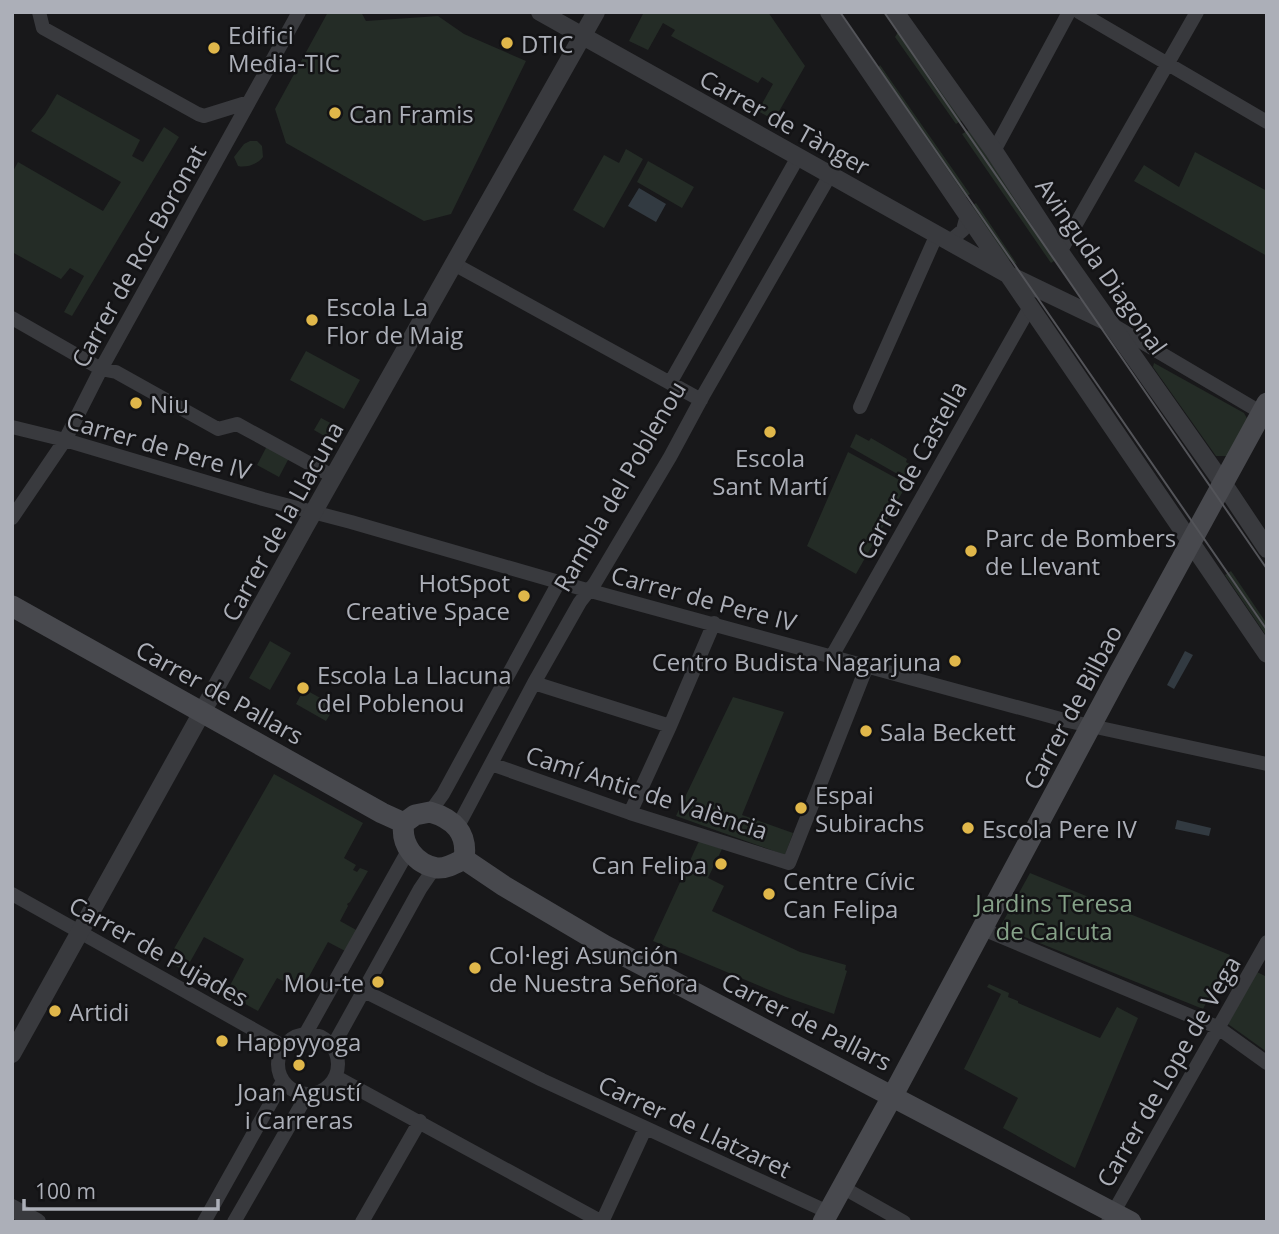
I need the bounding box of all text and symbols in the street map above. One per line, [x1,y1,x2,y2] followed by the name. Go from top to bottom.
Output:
[228,18,340,79] place label: Edifici Media-TIC
[521,27,573,60] place label: DTIC
[499,35,515,51] marker: DTIC
[206,40,222,56] marker: Edifici Media-TIC
[694,62,876,182] street label: Carrer de Tànger
[349,97,474,130] place label: Can Framis
[327,105,343,121] marker: Can Framis
[63,139,213,373] street label: Carrer de Roc Boronat
[1029,171,1175,361] street label: Avinguda Diagonal
[326,290,463,351] place label: Escola La Flor de Maig
[304,312,320,328] marker: Escola La Flor de Maig
[545,375,693,597] street label: Rambla del Poblenou
[848,375,974,565] street label: Carrer de Castella
[150,387,189,420] place label: Niu
[128,395,144,411] marker: Niu
[63,403,256,487] street label: Carrer de Pere IV
[213,415,351,627] street label: Carrer de la Llacuna
[762,424,778,440] marker: Escola Sant Martí
[712,441,829,502] place label: Escola Sant Martí
[985,521,1176,582] place label: Parc de Bombers de Llevant
[963,543,979,559] marker: Parc de Bombers de Llevant
[608,557,801,639] street label: Carrer de Pere IV
[346,566,510,627] place label: HotSpot Creative Space
[516,588,532,604] marker: HotSpot Creative Space
[1015,619,1129,795] street label: Carrer de Bilbao
[130,632,310,752] street label: Carrer de Pallars
[652,645,941,678] place label: Centro Budista Nagarjuna
[947,653,963,669] marker: Centro Budista Nagarjuna
[317,658,512,719] place label: Escola La Llacuna del Poblenou
[295,680,311,696] marker: Escola La Llacuna del Poblenou
[880,715,1016,748] place label: Sala Beckett
[858,723,874,739] marker: Sala Beckett
[522,737,772,847] street label: Camí Antic de València
[815,778,924,839] place label: Espai Subirachs
[793,800,809,816] marker: Espai Subirachs
[982,812,1137,845] place label: Escola Pere IV
[960,820,976,836] marker: Escola Pere IV
[592,848,707,881] place label: Can Felipa
[713,856,729,872] marker: Can Felipa
[783,864,915,925] place label: Centre Cívic Can Felipa
[761,886,777,902] marker: Centre Cívic Can Felipa
[973,886,1133,947] park label: Jardins Teresa de Calcuta
[63,888,255,1014] street label: Carrer de Pujades
[489,938,698,999] place label: Col·legi Asunción de Nuestra Señora
[1088,949,1248,1193] street label: Carrer de Lope de Vega
[467,960,483,976] marker: Col·legi Asunción de Nuestra Señora
[716,964,898,1078] street label: Carrer de Pallars
[284,966,364,999] place label: Mou-te
[370,974,386,990] marker: Mou-te
[69,995,129,1028] place label: Artidi
[47,1003,63,1019] marker: Artidi
[236,1025,361,1058] place label: Happyyoga
[214,1033,230,1049] marker: Happyyoga
[291,1057,307,1073] marker: Joan Agustí i Carreras
[593,1067,797,1185] street label: Carrer de Llatzaret
[235,1075,362,1136] place label: Joan Agustí i Carreras
[24,1168,219,1212] scale bar
[35,1177,96,1205] text: 100 m

